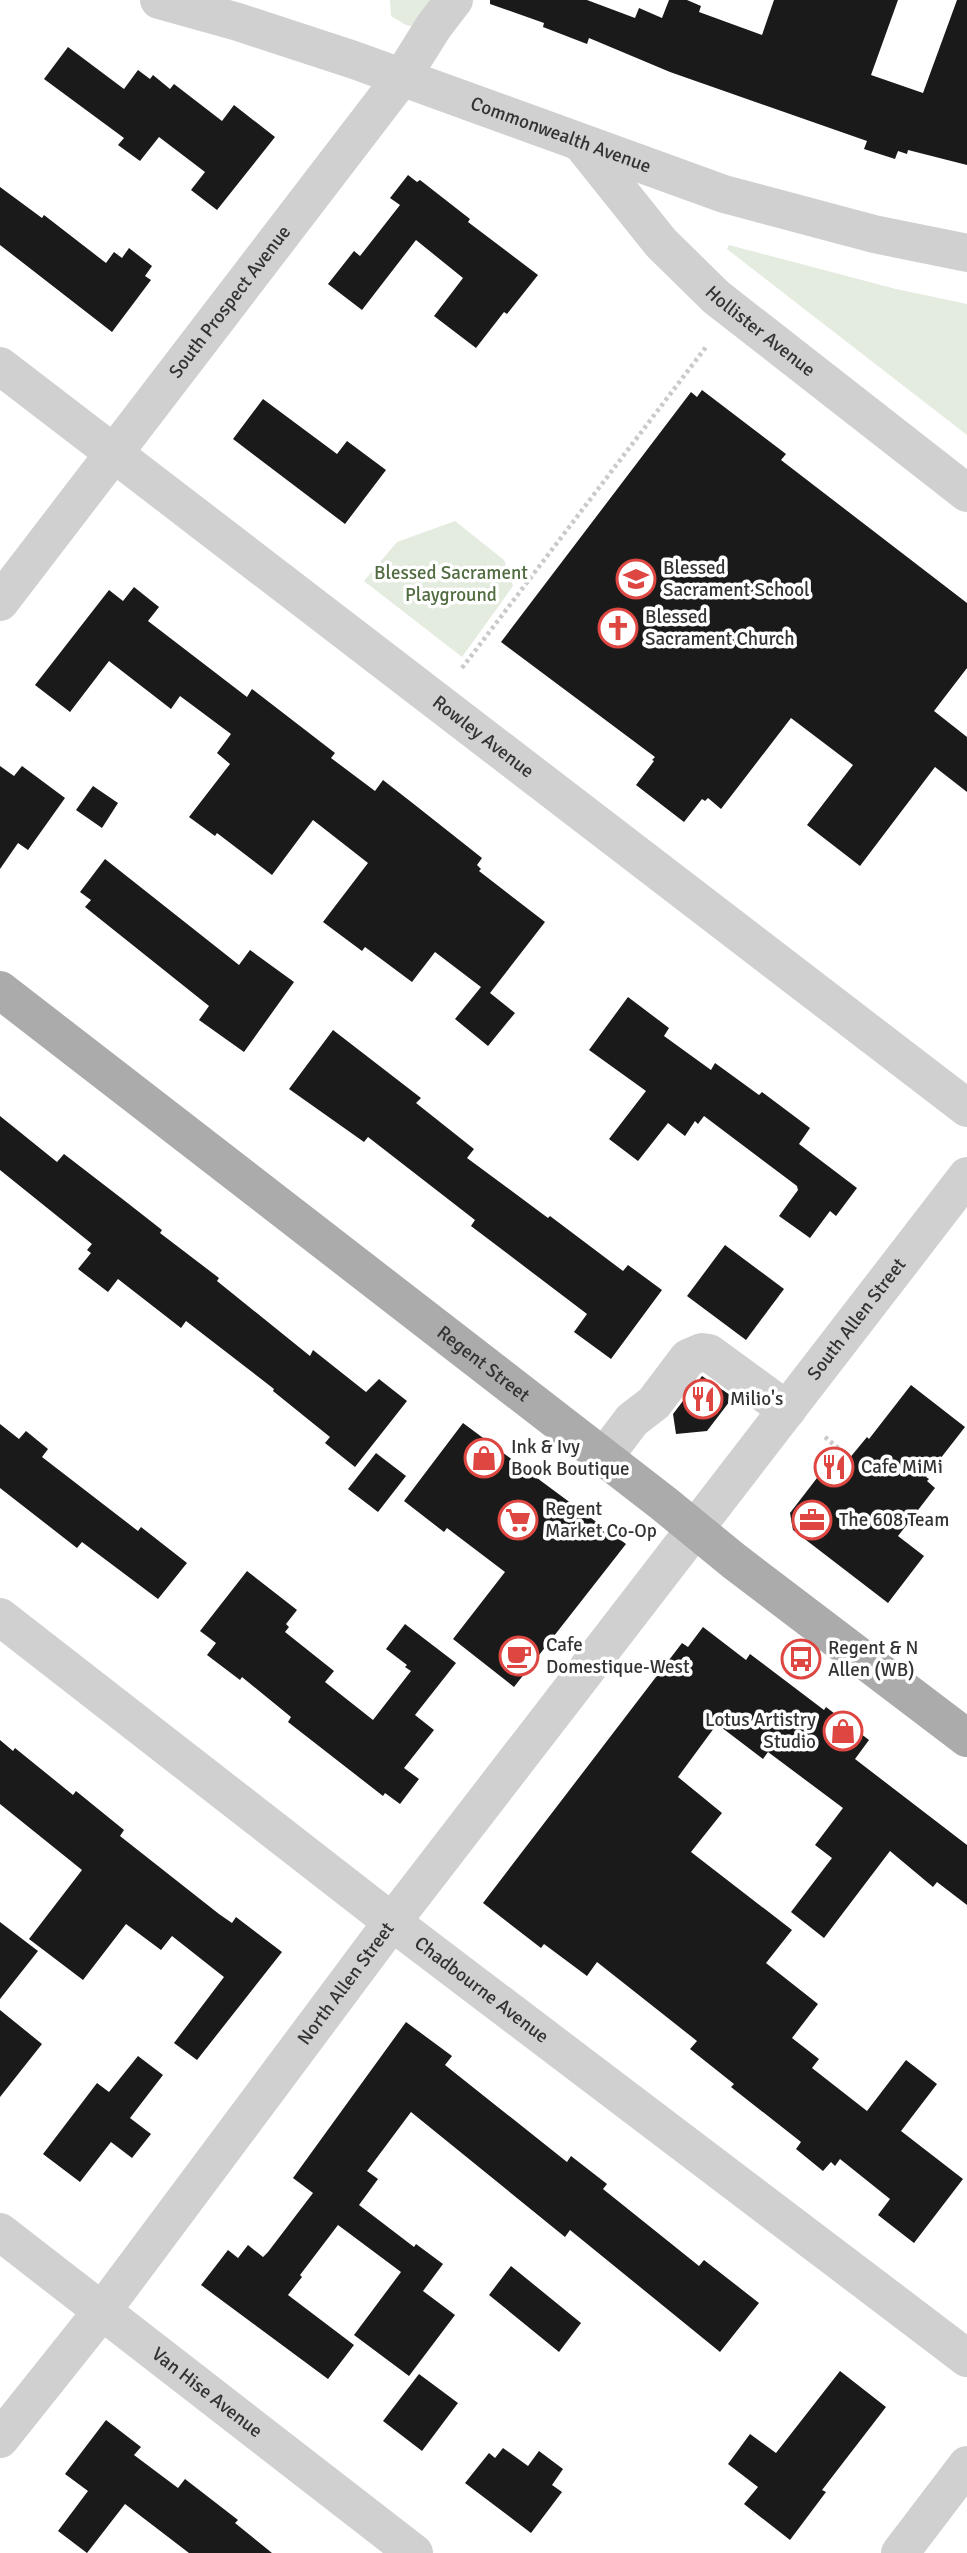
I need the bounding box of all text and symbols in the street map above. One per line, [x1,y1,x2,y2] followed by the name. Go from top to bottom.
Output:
[467,91,654,179] street label: Commonwealth Avenue
[164,221,296,383] street label: South Prospect Avenue
[700,281,820,382] street label: Hollister Avenue
[663,556,810,602] place label: Blessed Sacrament School
[615,558,657,600] school or university icon: Blessed Sacrament School
[374,561,528,607] park label: Blessed Sacrament Playground
[645,605,795,651] place label: Blessed Sacrament Church
[597,607,639,649] church icon: Blessed Sacrament Church
[428,690,539,783] street label: Rowley Avenue
[802,1253,912,1385] street label: South Allen Street
[432,1320,535,1408] street label: Regent Street
[682,1378,724,1420] restaurant icon: Milio's
[730,1387,783,1411] place label: Milio's
[511,1435,630,1481] place label: Ink & Ivy Book Boutique
[463,1437,505,1479] shop icon: Ink & Ivy Book Boutique
[813,1446,855,1488] restaurant icon: Cafe MiMi
[861,1455,943,1479] place label: Cafe MiMi
[545,1497,657,1543] place label: Regent Market Co-Op
[497,1499,539,1541] supermarket icon: Regent Market Co-Op
[791,1499,833,1541] office icon: The 608 Team
[839,1508,949,1532] place label: The 608 Team
[546,1633,690,1679] place label: Cafe Domestique-West
[498,1635,540,1677] cafe icon: Cafe Domestique-West
[828,1636,918,1682] place label: Regent & N Allen (WB)
[780,1638,822,1680] bus stop icon: Regent & N Allen (WB)
[705,1708,816,1754] place label: Lotus Artistry Studio
[822,1710,864,1752] shop icon: Lotus Artistry Studio
[292,1917,400,2050] street label: North Allen Street
[410,1931,553,2048] street label: Chadbourne Avenue
[147,2342,267,2443] street label: Van Hise Avenue

